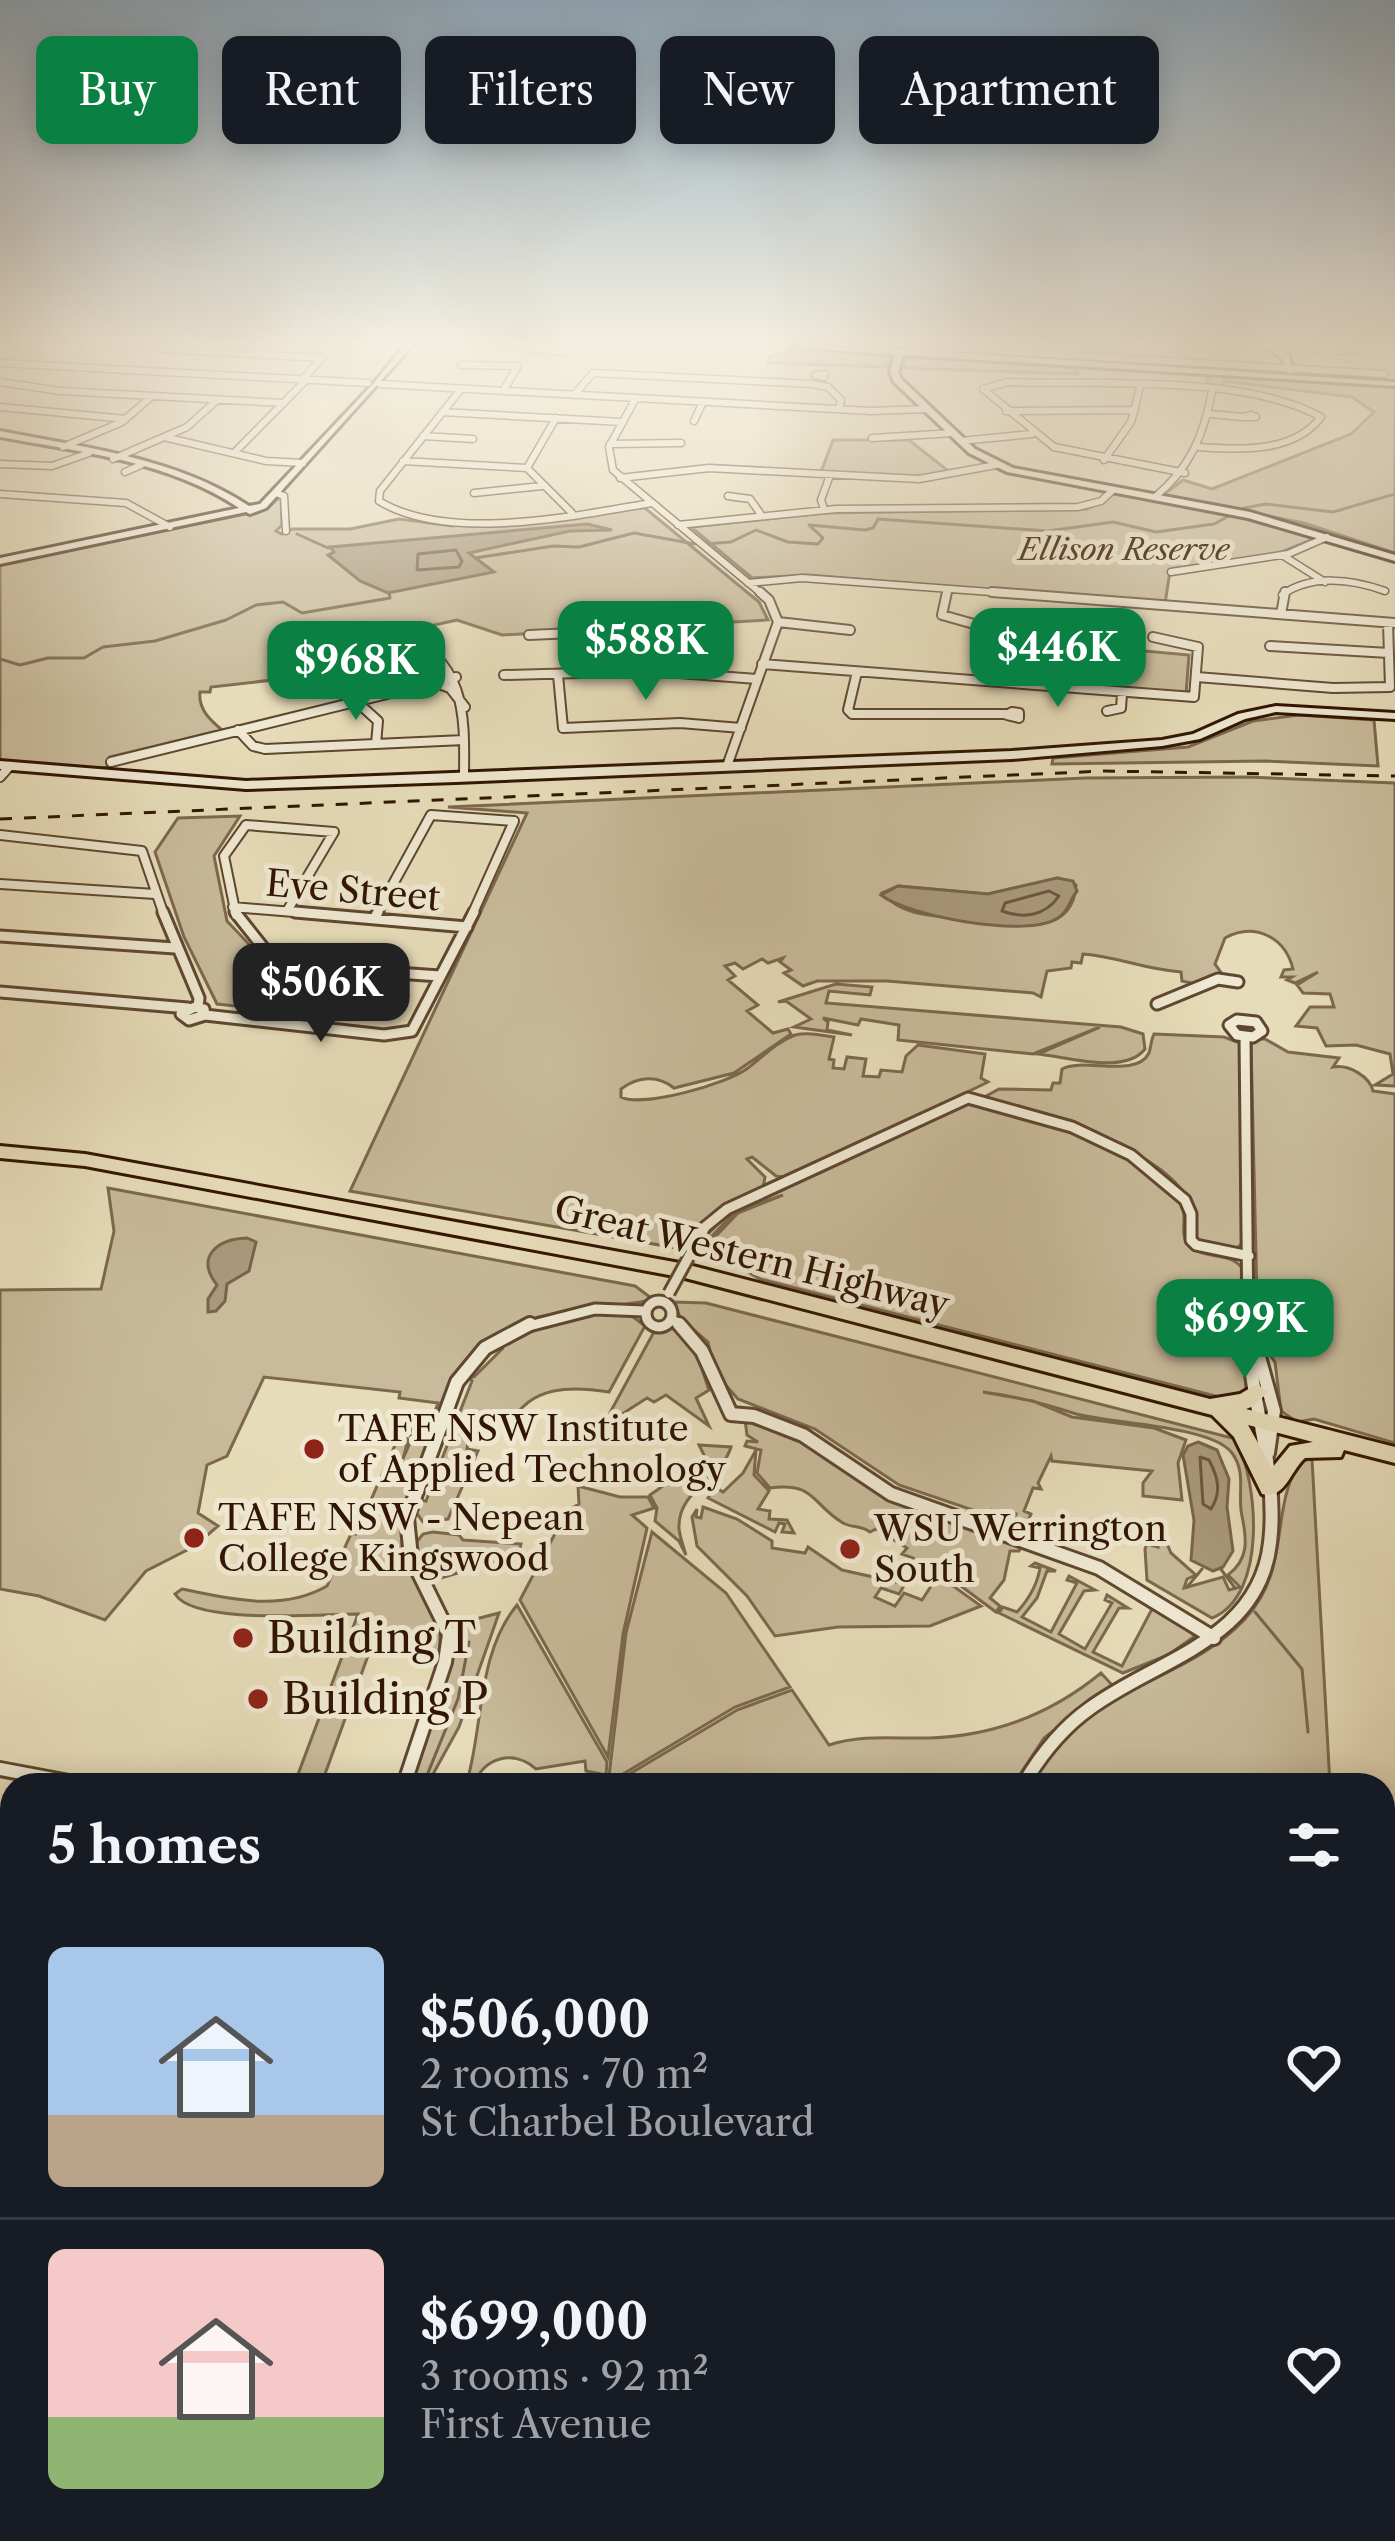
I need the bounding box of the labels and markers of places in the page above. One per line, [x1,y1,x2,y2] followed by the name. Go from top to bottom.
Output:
[562,601,730,703] pin: $588K
[974,608,1142,710] pin: $446K
[272,621,440,723] pin: $968K
[237,943,405,1045] pin: $506K
[1161,1279,1329,1381] pin: $699K
[338,1406,727,1491] place label: TAFE NSW Institute of Applied Technology
[301,1436,327,1462] marker: TAFE NSW Institute of Applied Technology
[218,1495,585,1580] place label: TAFE NSW - Nepean College Kingswood
[873,1506,1167,1591] place label: WSU Werrington South
[181,1525,207,1551] marker: TAFE NSW - Nepean College Kingswood
[837,1536,863,1562] marker: WSU Werrington South
[267,1612,476,1664] place label: Building T
[230,1625,256,1651] marker: Building T
[282,1673,488,1725] place label: Building P
[245,1686,271,1712] marker: Building P

